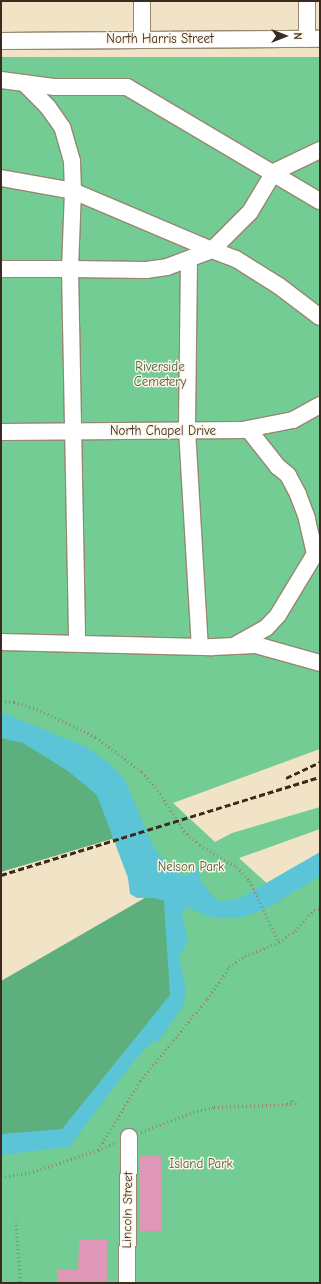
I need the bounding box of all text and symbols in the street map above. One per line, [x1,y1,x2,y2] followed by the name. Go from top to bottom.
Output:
[265,16,305,56] north arrow
[106,31,214,47] street label: North Harris Street
[291,32,304,40] text: N
[134,360,186,391] park label: Riverside Cemetery
[110,423,216,439] street label: North Chapel Drive
[158,859,224,875] park label: Nelson Park
[169,1156,233,1172] park label: Island Park
[120,1172,136,1248] street label: Lincoln Street

